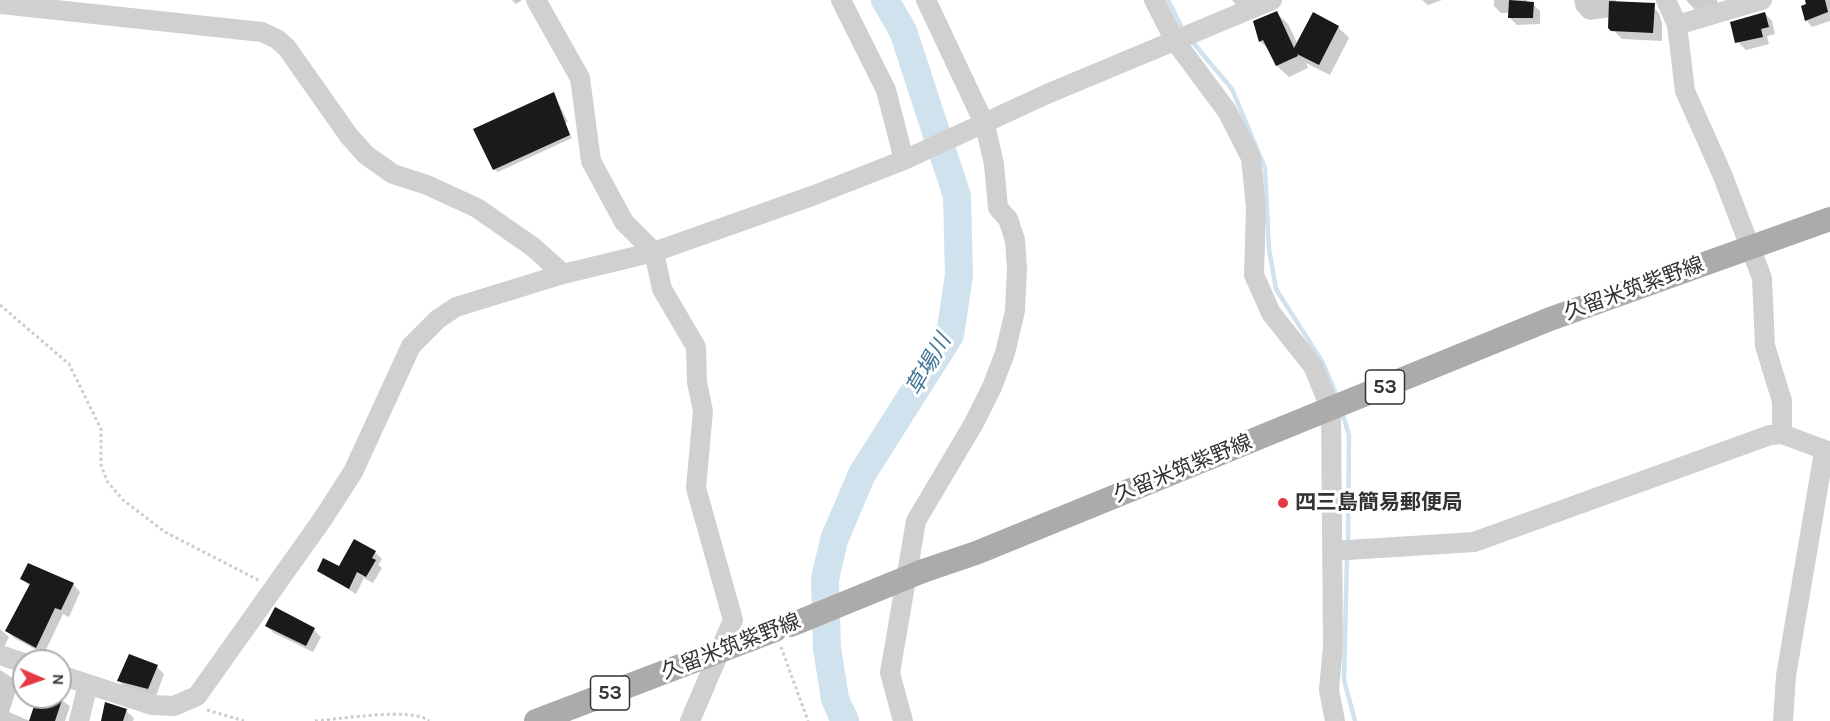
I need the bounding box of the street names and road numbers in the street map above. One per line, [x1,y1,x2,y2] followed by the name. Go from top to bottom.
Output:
[1561,252,1707,326] street label: 久留米筑紫野線
[1366,370,1404,404] road number: 53
[1110,430,1256,508] street label: 久留米筑紫野線
[658,609,804,685] street label: 久留米筑紫野線
[590,676,630,710] road number: 53

